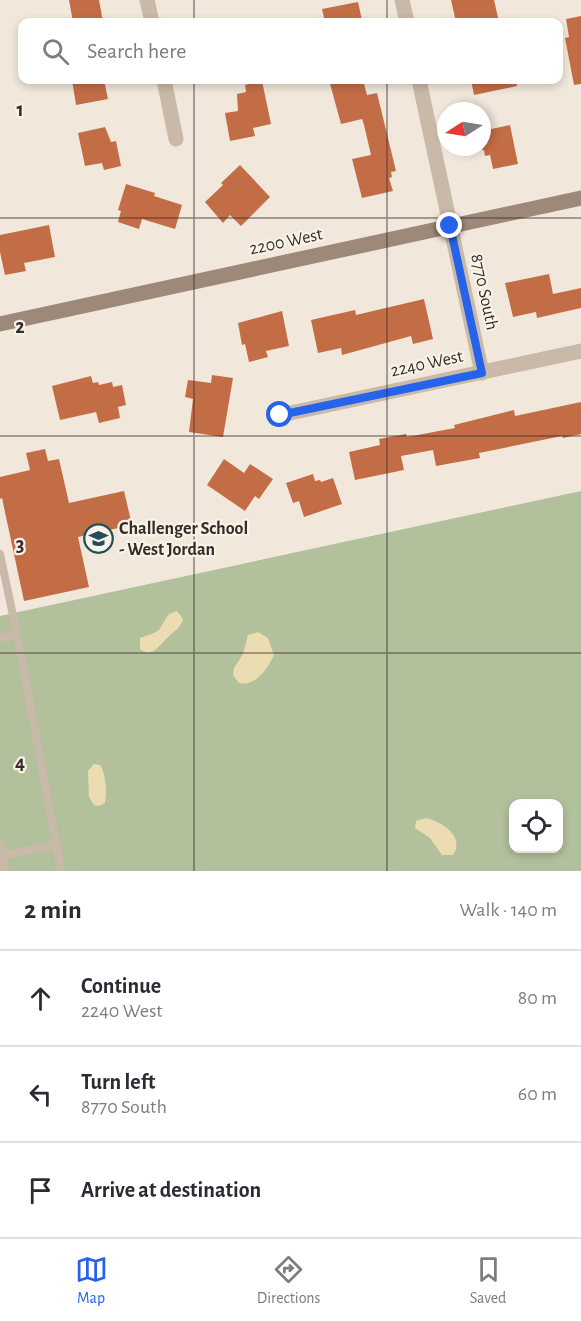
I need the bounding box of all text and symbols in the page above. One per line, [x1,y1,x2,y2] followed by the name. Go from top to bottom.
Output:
[18,18,563,84] search box
[39,35,72,68] icon: search
[87,40,186,62] text: Search here
[16,100,24,120] text: 1
[437,102,491,156] north arrow
[436,212,462,238] route end
[248,225,324,259] street label: 2200 West
[467,252,501,332] street label: 8770 South
[15,317,25,337] text: 2
[389,348,465,380] street label: 2240 West
[266,401,292,427] route start
[119,520,248,559] place label: Challenger School - West Jordan
[82,523,114,555] school or university icon: Challenger School - West Jordan
[16,535,24,555] text: 3
[15,753,25,773] text: 4
[509,799,563,853] map controls
[509,799,563,853] button: locate
[24,897,82,923] text: 2 min
[459,900,557,920] text: Walk · 140 m
[81,975,161,997] text: Continue
[24,982,57,1015] icon: ahead
[518,988,557,1008] text: 80 m
[81,1001,163,1021] text: 2240 West
[81,1071,155,1093] text: Turn left
[24,1078,57,1111] icon: left
[518,1084,557,1104] text: 60 m
[81,1097,167,1117] text: 8770 South
[24,1174,57,1207] icon: arrive
[81,1179,261,1201] text: Arrive at destination
[75,1253,108,1308] tab: Map
[257,1253,321,1308] tab: Directions
[470,1253,506,1308] tab: Saved

